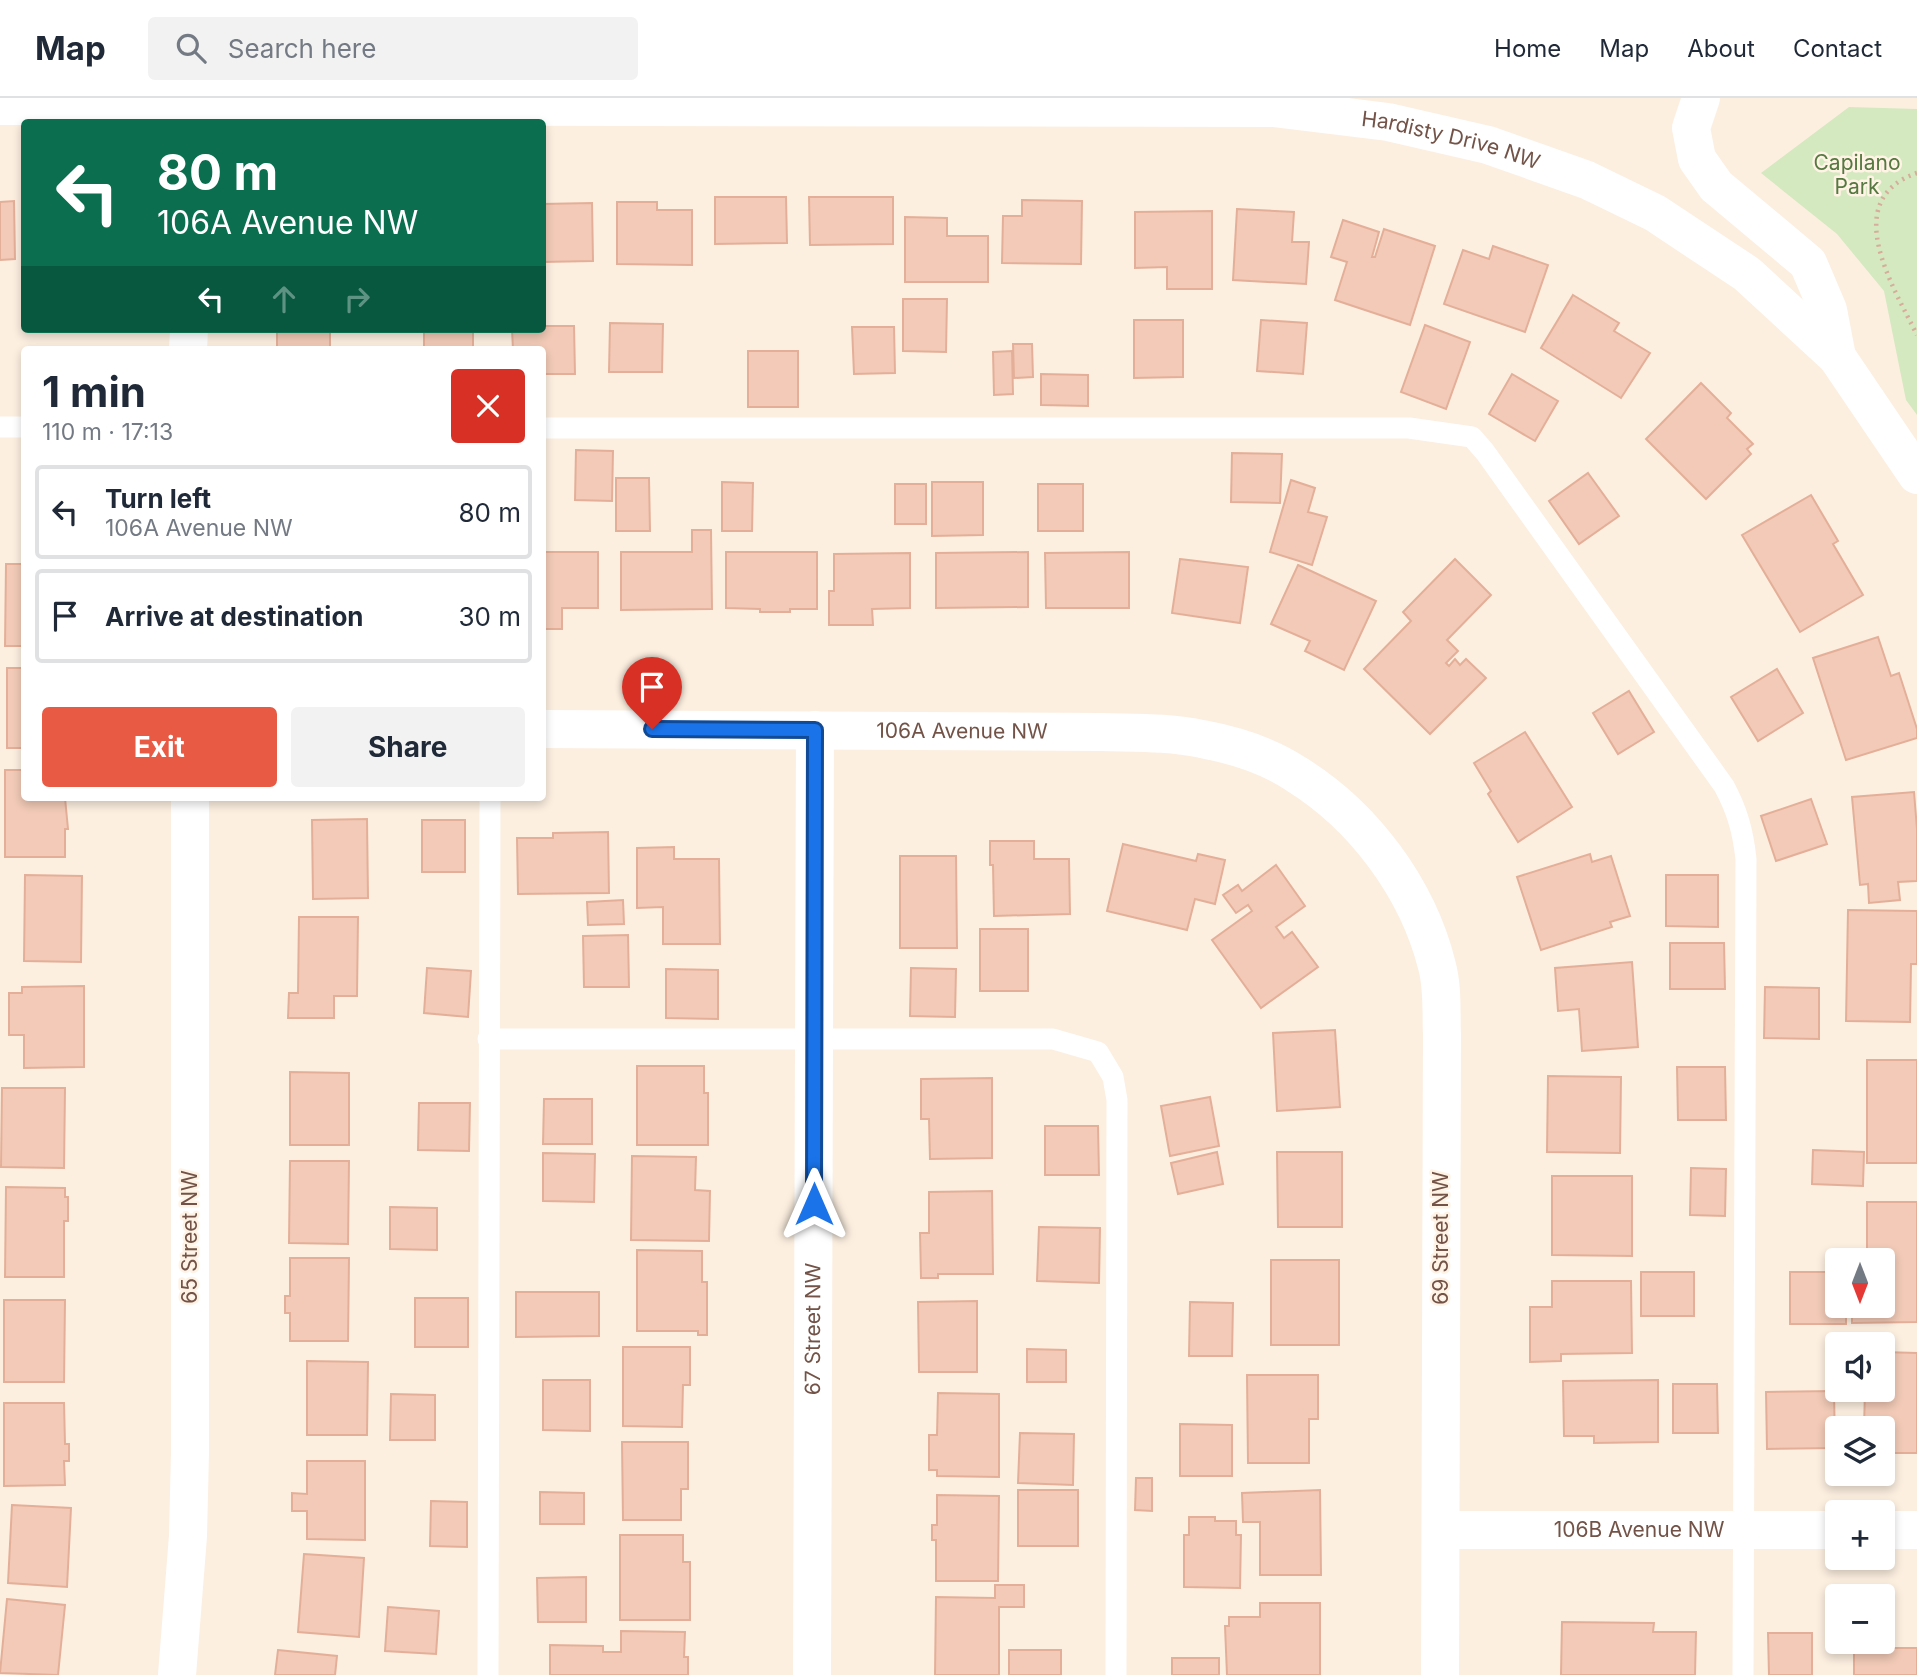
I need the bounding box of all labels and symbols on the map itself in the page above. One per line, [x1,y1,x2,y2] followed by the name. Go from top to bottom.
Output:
[1360,106,1544,175] street label: Hardisty Drive NW
[1814,150,1900,199] park label: Capilano Park
[622,657,682,729] pin
[876,718,1048,744] street label: 106A Avenue NW
[777,1167,851,1241] position arrow
[177,1170,202,1304] street label: 65 Street NW
[1428,1171,1453,1305] street label: 69 Street NW
[1825,1248,1895,1318] north arrow
[800,1262,825,1395] street label: 67 Street NW
[1554,1517,1725,1542] street label: 106B Avenue NW

